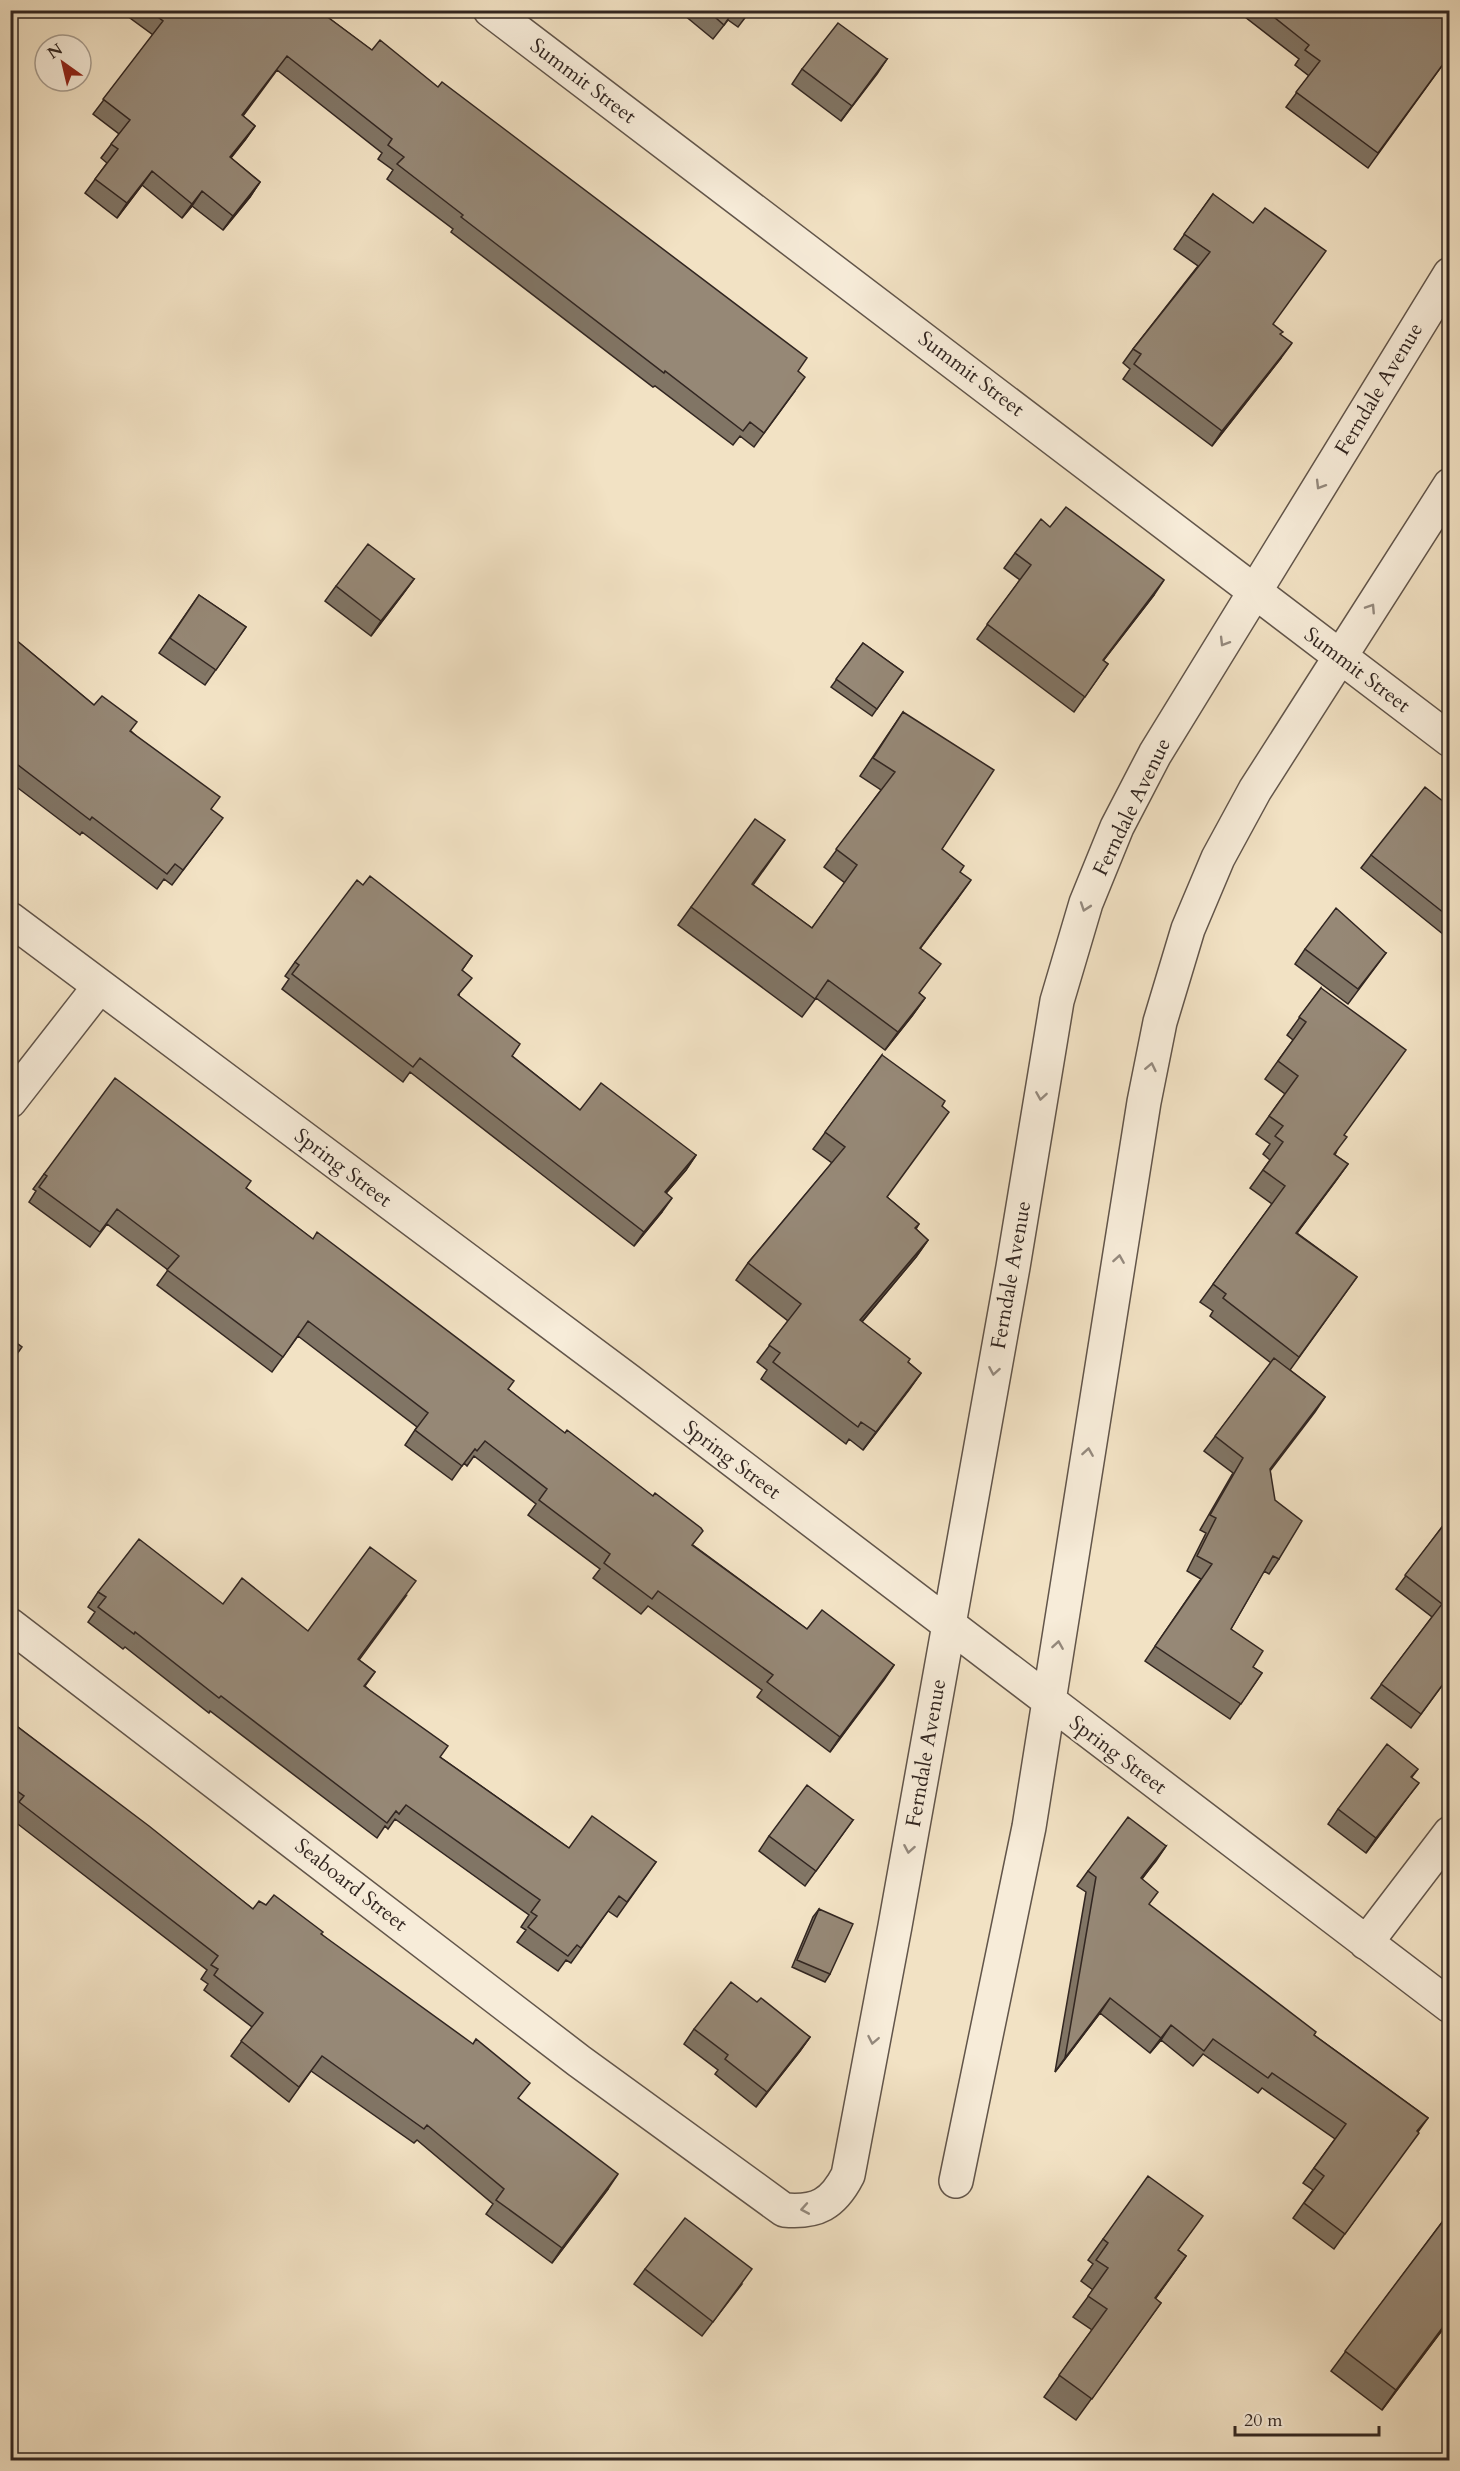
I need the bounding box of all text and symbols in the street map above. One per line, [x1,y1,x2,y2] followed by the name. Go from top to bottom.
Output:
[524,31,642,131] street label: Summit Street
[33,33,93,93] north arrow
[43,38,67,64] text: N
[1328,317,1430,461] street label: Ferndale Avenue
[912,324,1030,424] street label: Summit Street
[1316,479,1328,489] one-way arrow
[1364,604,1375,615] one-way arrow
[1298,620,1416,720] street label: Summit Street
[1220,636,1232,646] one-way arrow
[1086,733,1178,881] street label: Ferndale Avenue
[1080,901,1093,912] one-way arrow
[1144,1062,1157,1072] one-way arrow
[1035,1091,1048,1101] one-way arrow
[288,1122,398,1214] street label: Spring Street
[984,1199,1038,1351] street label: Ferndale Avenue
[1112,1255,1124,1264] one-way arrow
[988,1366,1001,1376] one-way arrow
[677,1414,787,1506] street label: Spring Street
[1082,1447,1094,1457] one-way arrow
[1051,1640,1063,1649] one-way arrow
[899,1677,953,1829] street label: Ferndale Avenue
[1063,1709,1173,1801] street label: Spring Street
[289,1832,414,1938] street label: Seaboard Street
[903,1843,916,1853] one-way arrow
[867,2035,880,2045] one-way arrow
[801,2202,811,2215] one-way arrow
[1235,2399,1379,2437] scale bar
[1244,2408,1283,2433] text: 20 m

